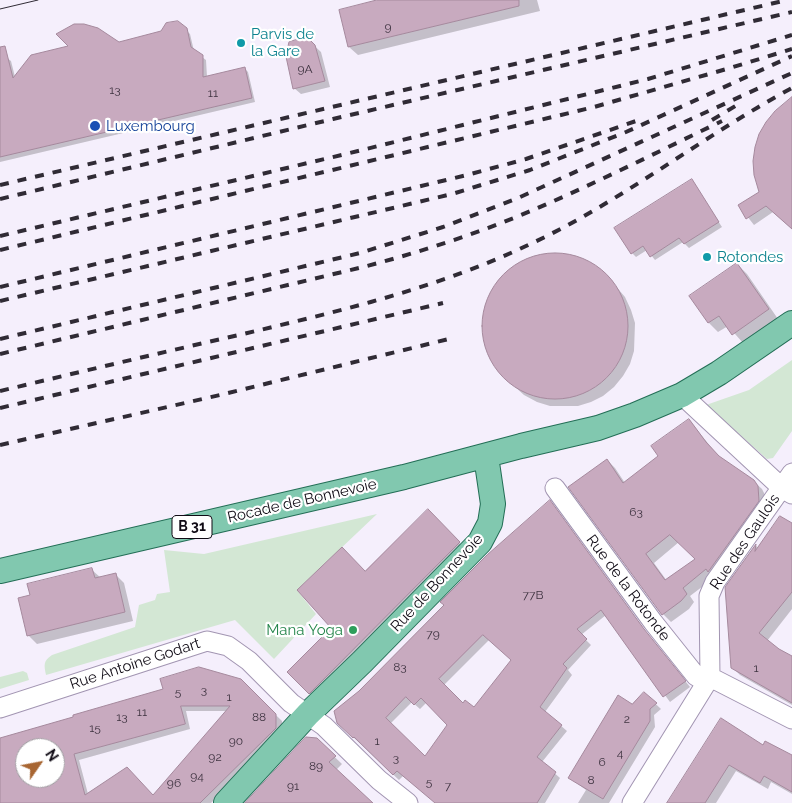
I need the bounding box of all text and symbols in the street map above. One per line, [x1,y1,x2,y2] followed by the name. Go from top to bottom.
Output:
[384,20,392,34] house number: 9
[251,25,314,60] place label: Parvis de la Gare
[235,37,247,49] marker: Parvis de la Gare
[297,62,313,76] house number: 9A
[109,83,121,97] house number: 13
[208,86,218,100] house number: 11
[106,117,195,135] place label: Luxembourg
[88,119,102,133] marker: Luxembourg
[717,248,783,266] place label: Rotondes
[701,251,713,263] marker: Rotondes
[226,475,378,527] street label: Rocade de Bonnevoie
[706,491,784,593] street label: Rue des Gaulois
[629,505,643,519] house number: 63
[172,516,212,538] road number: B 31
[387,530,487,636] street label: Rue de Bonnevoie
[582,531,674,645] street label: Rue de la Rotonde
[523,588,543,602] house number: 77B
[266,621,343,639] place label: Mana Yoga
[347,624,359,636] marker: Mana Yoga
[426,627,440,641] house number: 79
[68,634,202,694] street label: Rue Antoine Godart
[393,660,407,674] house number: 83
[753,661,759,675] house number: 1
[201,683,207,697] house number: 3
[175,685,181,699] house number: 5
[226,690,232,704] house number: 1
[137,705,147,719] house number: 11
[116,710,128,724] house number: 13
[252,710,266,724] house number: 88
[624,712,630,726] house number: 2
[89,721,101,735] house number: 15
[229,734,243,748] house number: 90
[374,734,380,748] house number: 1
[15,738,65,788] north arrow
[617,746,623,760] house number: 4
[42,747,61,764] text: N
[208,750,222,764] house number: 92
[393,751,399,765] house number: 3
[598,755,606,769] house number: 6
[309,759,323,773] house number: 89
[190,769,204,783] house number: 94
[587,773,595,787] house number: 8
[426,775,432,789] house number: 5
[167,776,181,790] house number: 96
[287,779,299,793] house number: 91
[445,779,451,793] house number: 7

